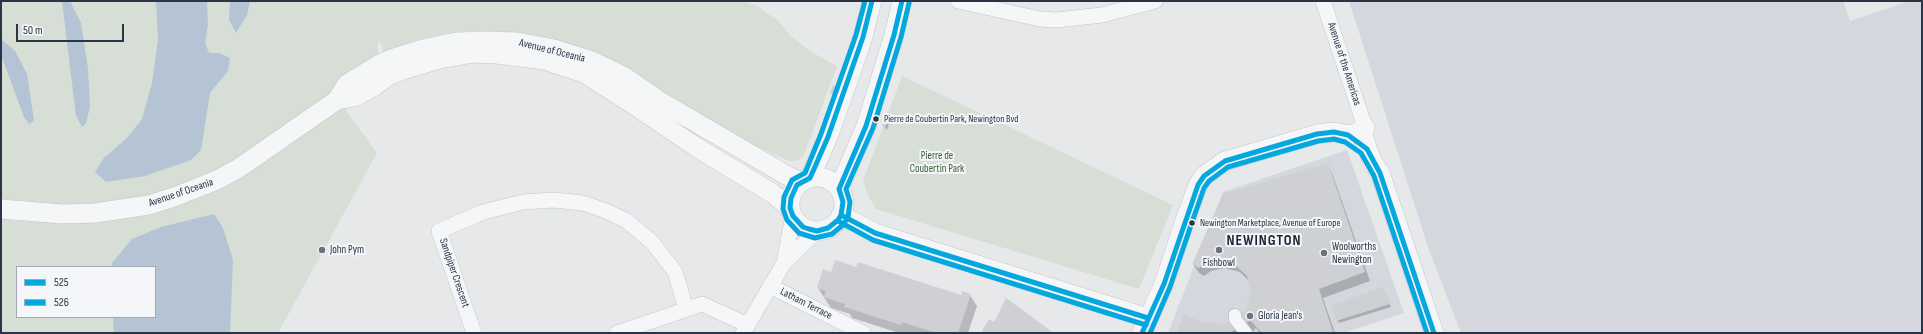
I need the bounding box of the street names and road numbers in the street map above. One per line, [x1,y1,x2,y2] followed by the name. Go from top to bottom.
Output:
[1324,21,1364,107] street label: Avenue of the Americas
[518,36,586,66] street label: Avenue of Oceania
[147,176,215,210] street label: Avenue of Oceania
[436,237,472,309] street label: Sandpiper Crescent
[778,285,834,323] street label: Latham Terrace

